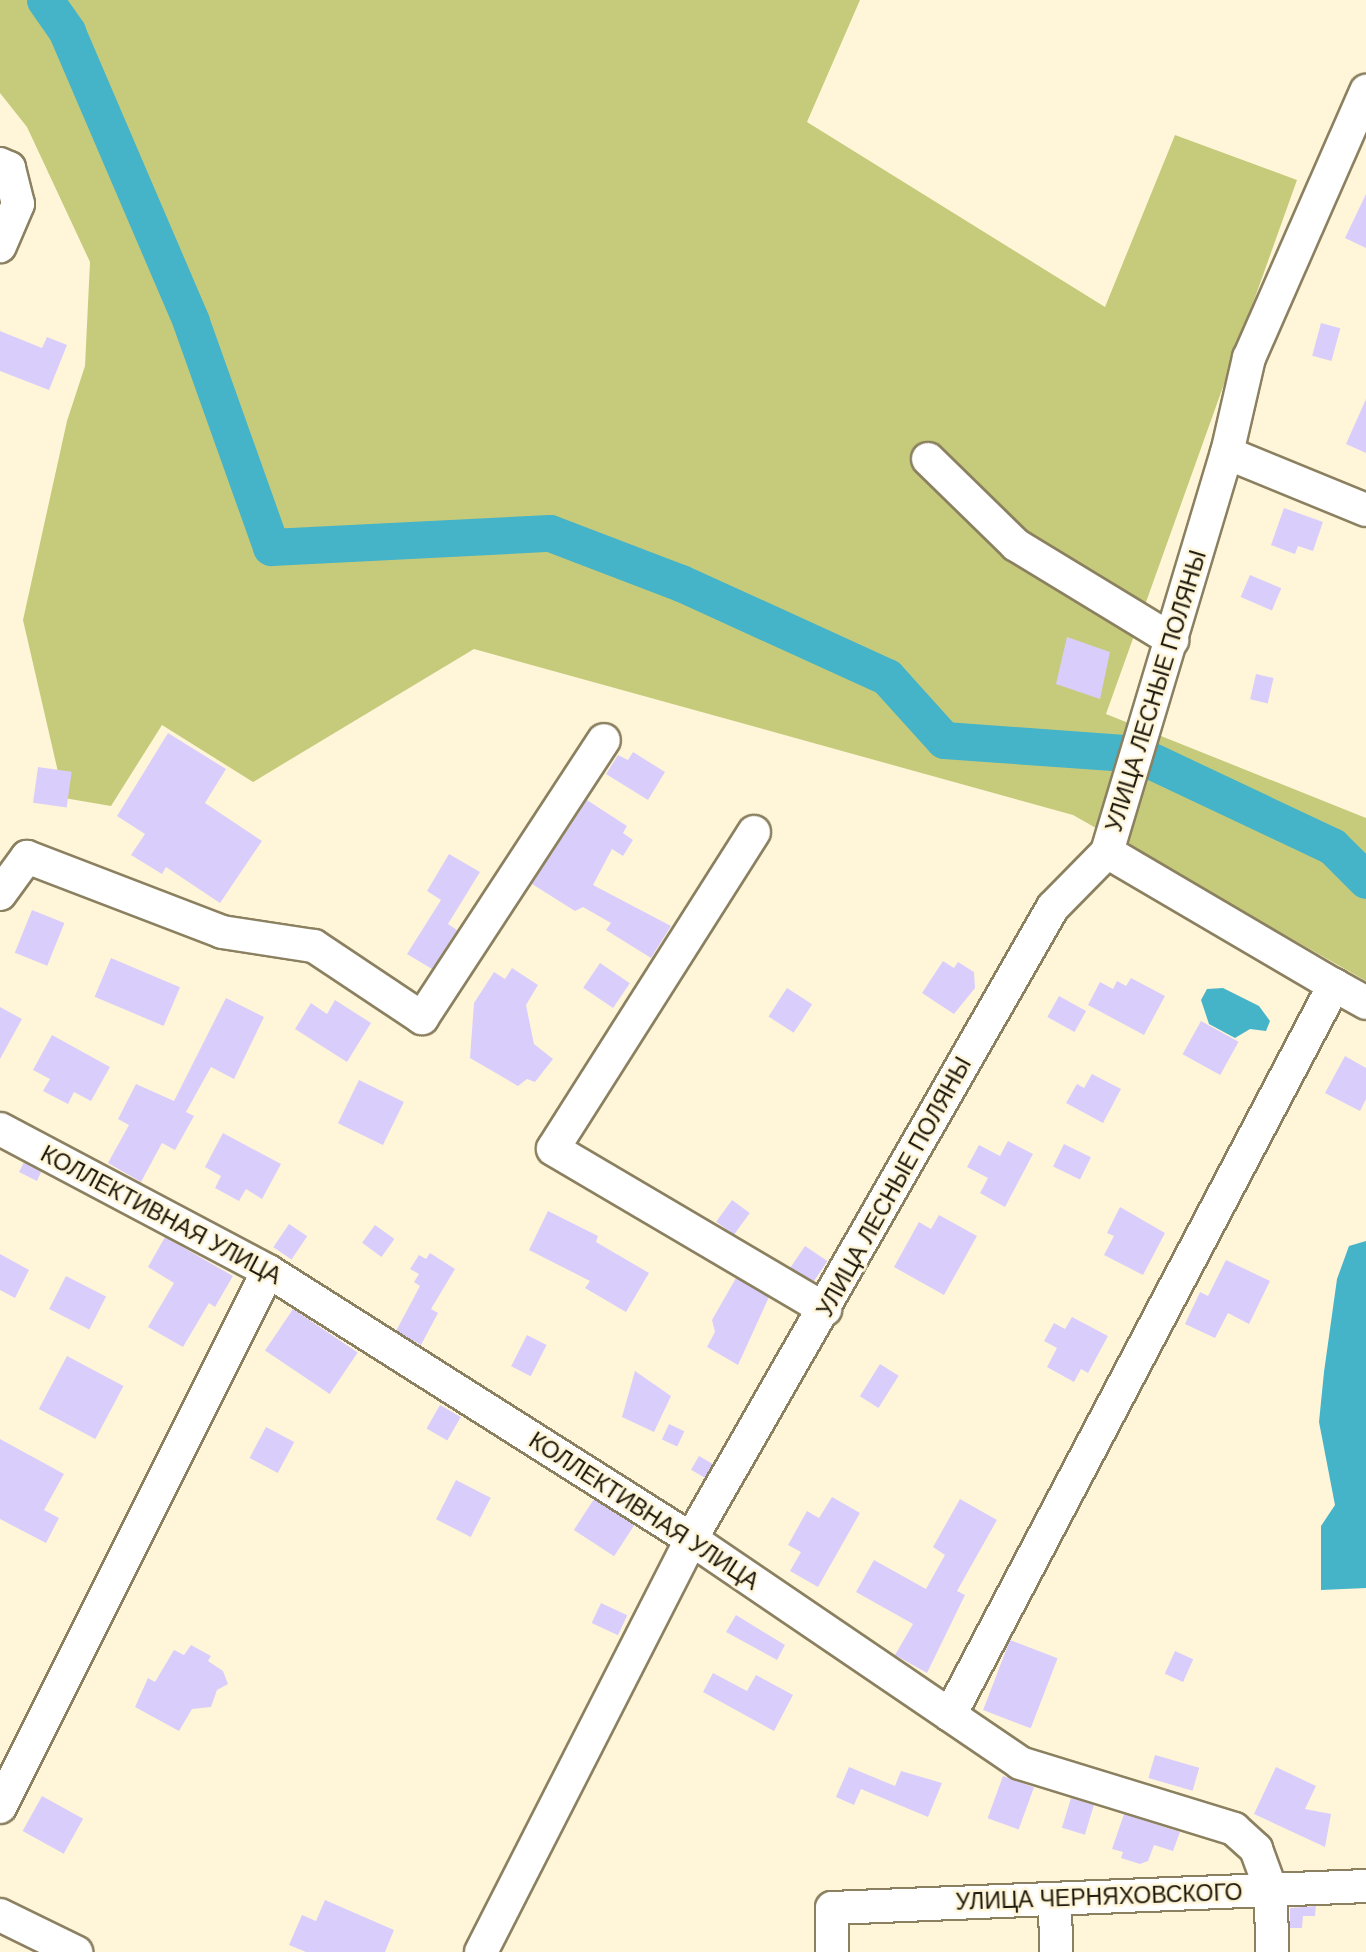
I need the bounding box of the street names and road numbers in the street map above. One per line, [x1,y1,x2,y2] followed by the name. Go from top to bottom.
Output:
[1100,547,1212,835] street label: УЛИЦА ЛЕСНЫЕ ПОЛЯНЫ
[811,1052,977,1322] street label: УЛИЦА ЛЕСНЫЕ ПОЛЯНЫ
[36,1140,286,1290] street label: КОЛЛЕКТИВНАЯ УЛИЦА
[524,1426,764,1596] street label: КОЛЛЕКТИВНАЯ УЛИЦА
[955,1878,1243,1916] street label: УЛИЦА ЧЕРНЯХОВСКОГО

